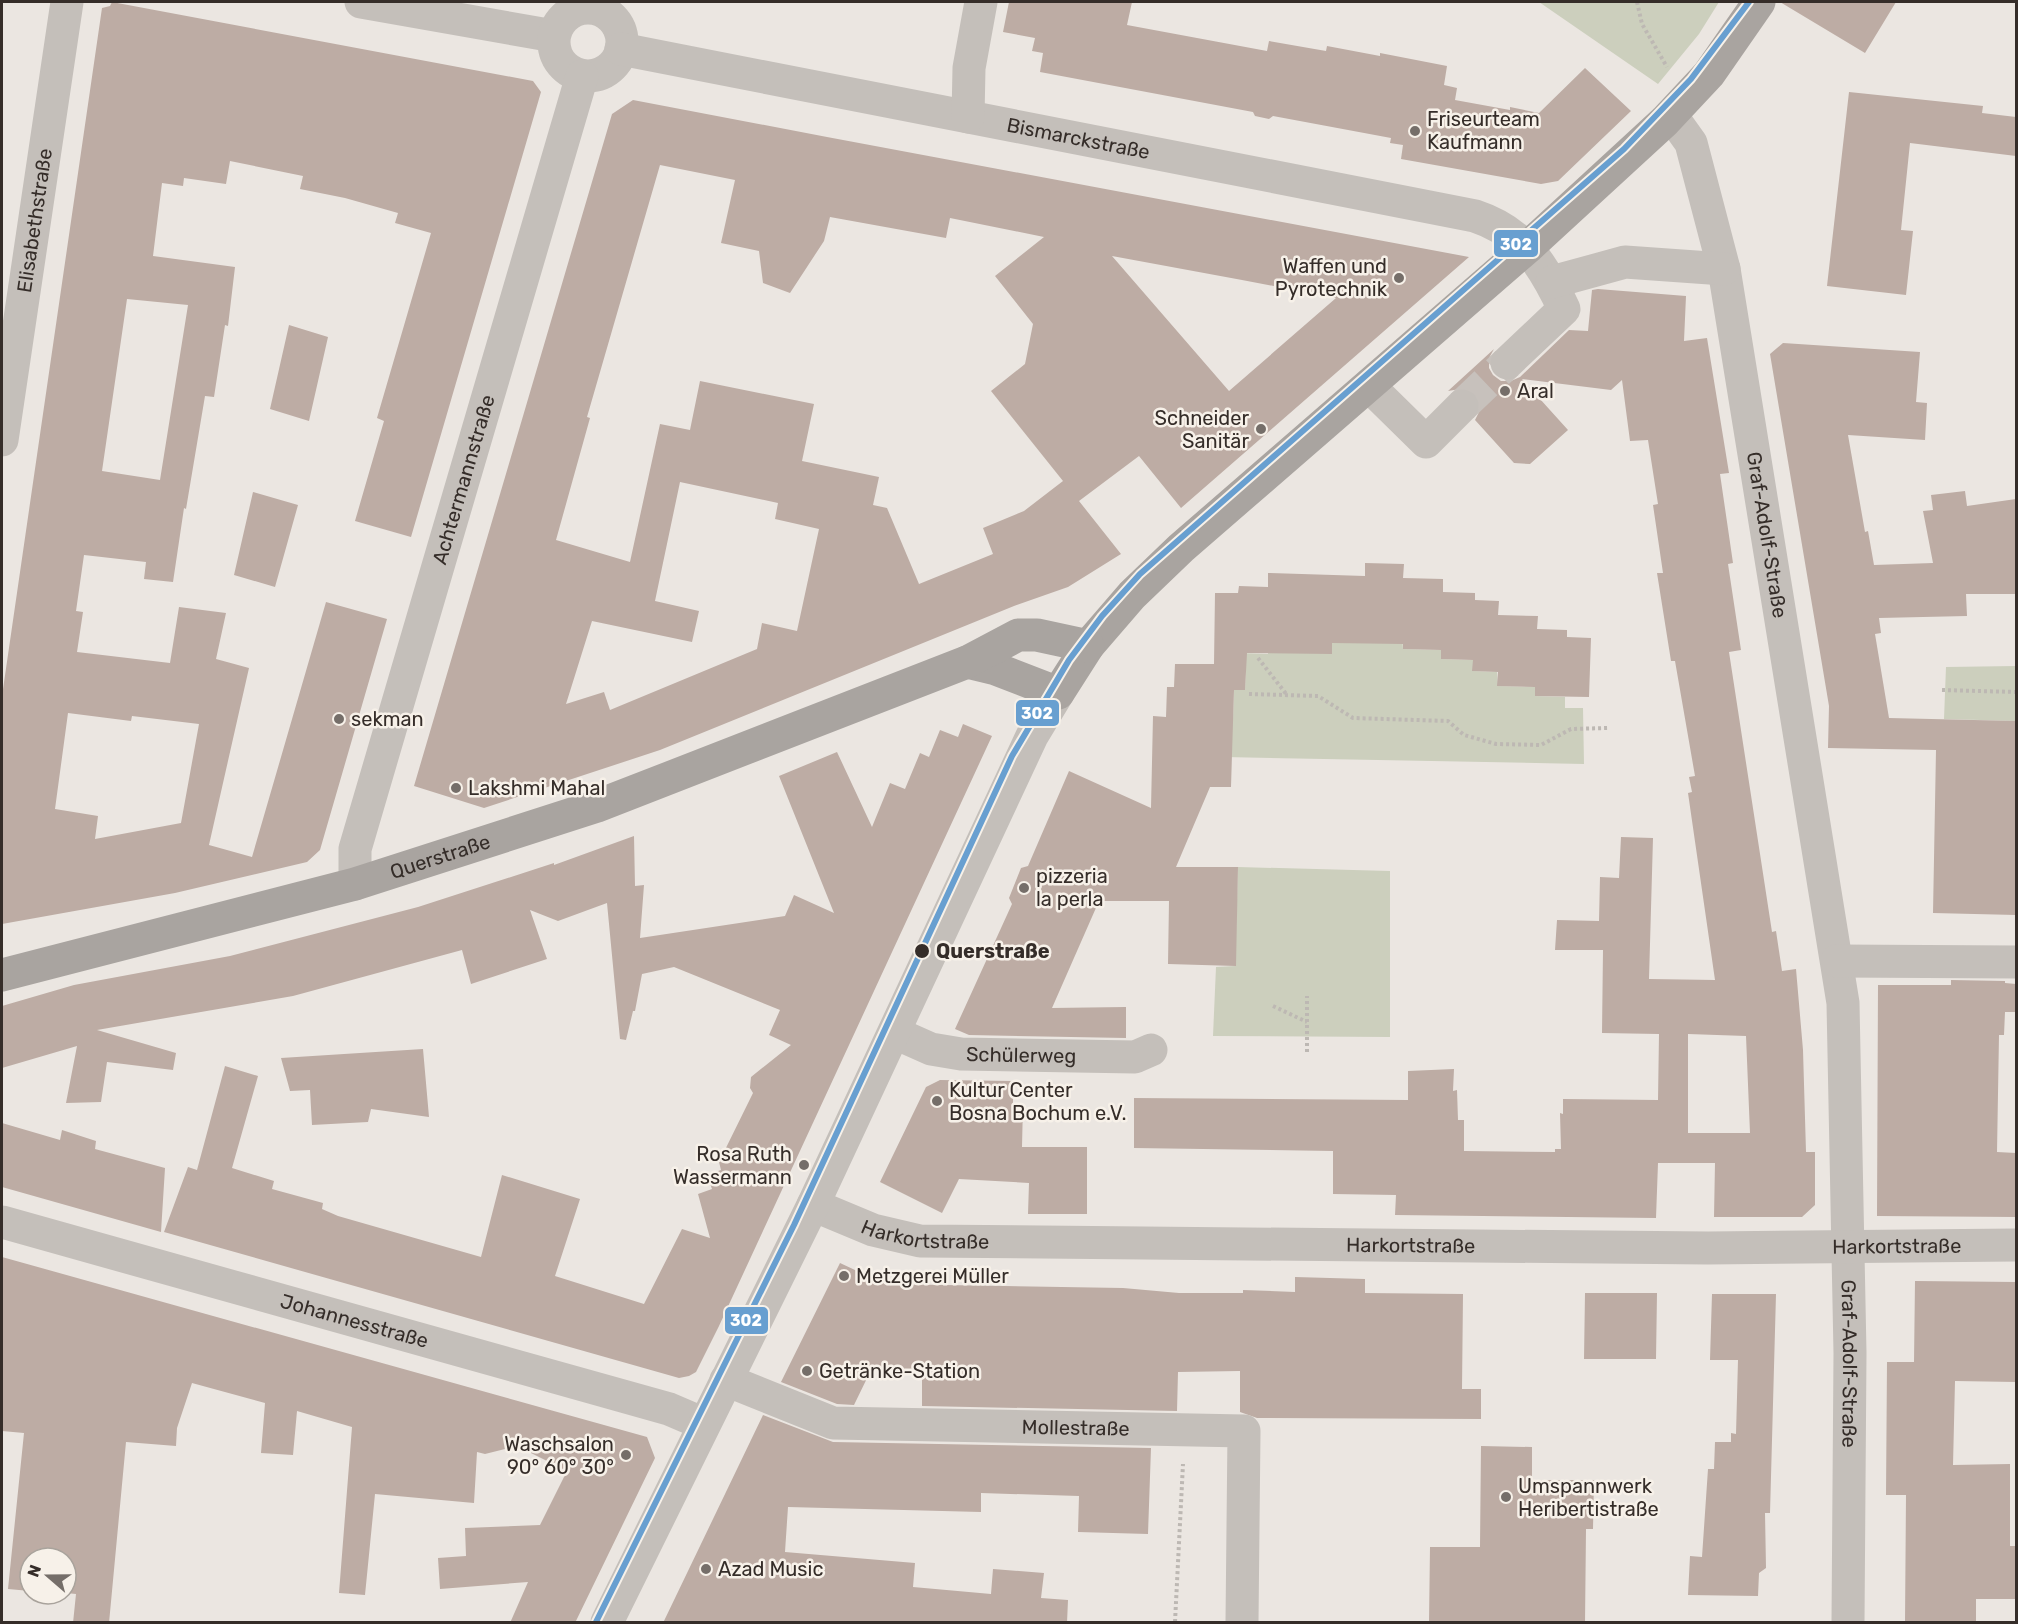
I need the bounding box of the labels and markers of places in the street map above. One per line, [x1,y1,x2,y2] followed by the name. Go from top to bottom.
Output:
[1427,107,1540,154] place label: Friseurteam Kaufmann
[1408,124,1422,138] marker: Friseurteam Kaufmann
[1275,254,1388,301] place label: Waffen und Pyrotechnik
[1392,271,1406,285] marker: Waffen und Pyrotechnik
[1517,379,1554,403] place label: Aral
[1498,384,1512,398] marker: Aral
[1154,406,1249,453] place label: Schneider Sanitär
[1254,422,1268,436] marker: Schneider Sanitär
[351,707,424,731] place label: sekman
[332,712,346,726] marker: sekman
[468,776,605,800] place label: Lakshmi Mahal
[449,781,463,795] marker: Lakshmi Mahal
[1036,864,1108,911] place label: pizzeria la perla
[1017,881,1031,895] marker: pizzeria la perla
[936,939,1050,963] place label: Querstraße
[913,942,931,960] marker: Querstraße
[949,1078,1127,1125] place label: Kultur Center Bosna Bochum e.V.
[930,1094,944,1108] marker: Kultur Center Bosna Bochum e.V.
[673,1142,792,1189] place label: Rosa Ruth Wassermann
[797,1158,811,1172] marker: Rosa Ruth Wassermann
[856,1264,1009,1288] place label: Metzgerei Müller
[837,1269,851,1283] marker: Metzgerei Müller
[819,1359,980,1383] place label: Getränke-Station
[800,1364,814,1378] marker: Getränke-Station
[504,1432,614,1479] place label: Waschsalon 90° 60° 30°
[619,1448,633,1462] marker: Waschsalon 90° 60° 30°
[1518,1474,1659,1521] place label: Umspannwerk Heribertistraße
[1499,1490,1513,1504] marker: Umspannwerk Heribertistraße
[718,1557,823,1581] place label: Azad Music
[699,1562,713,1576] marker: Azad Music

